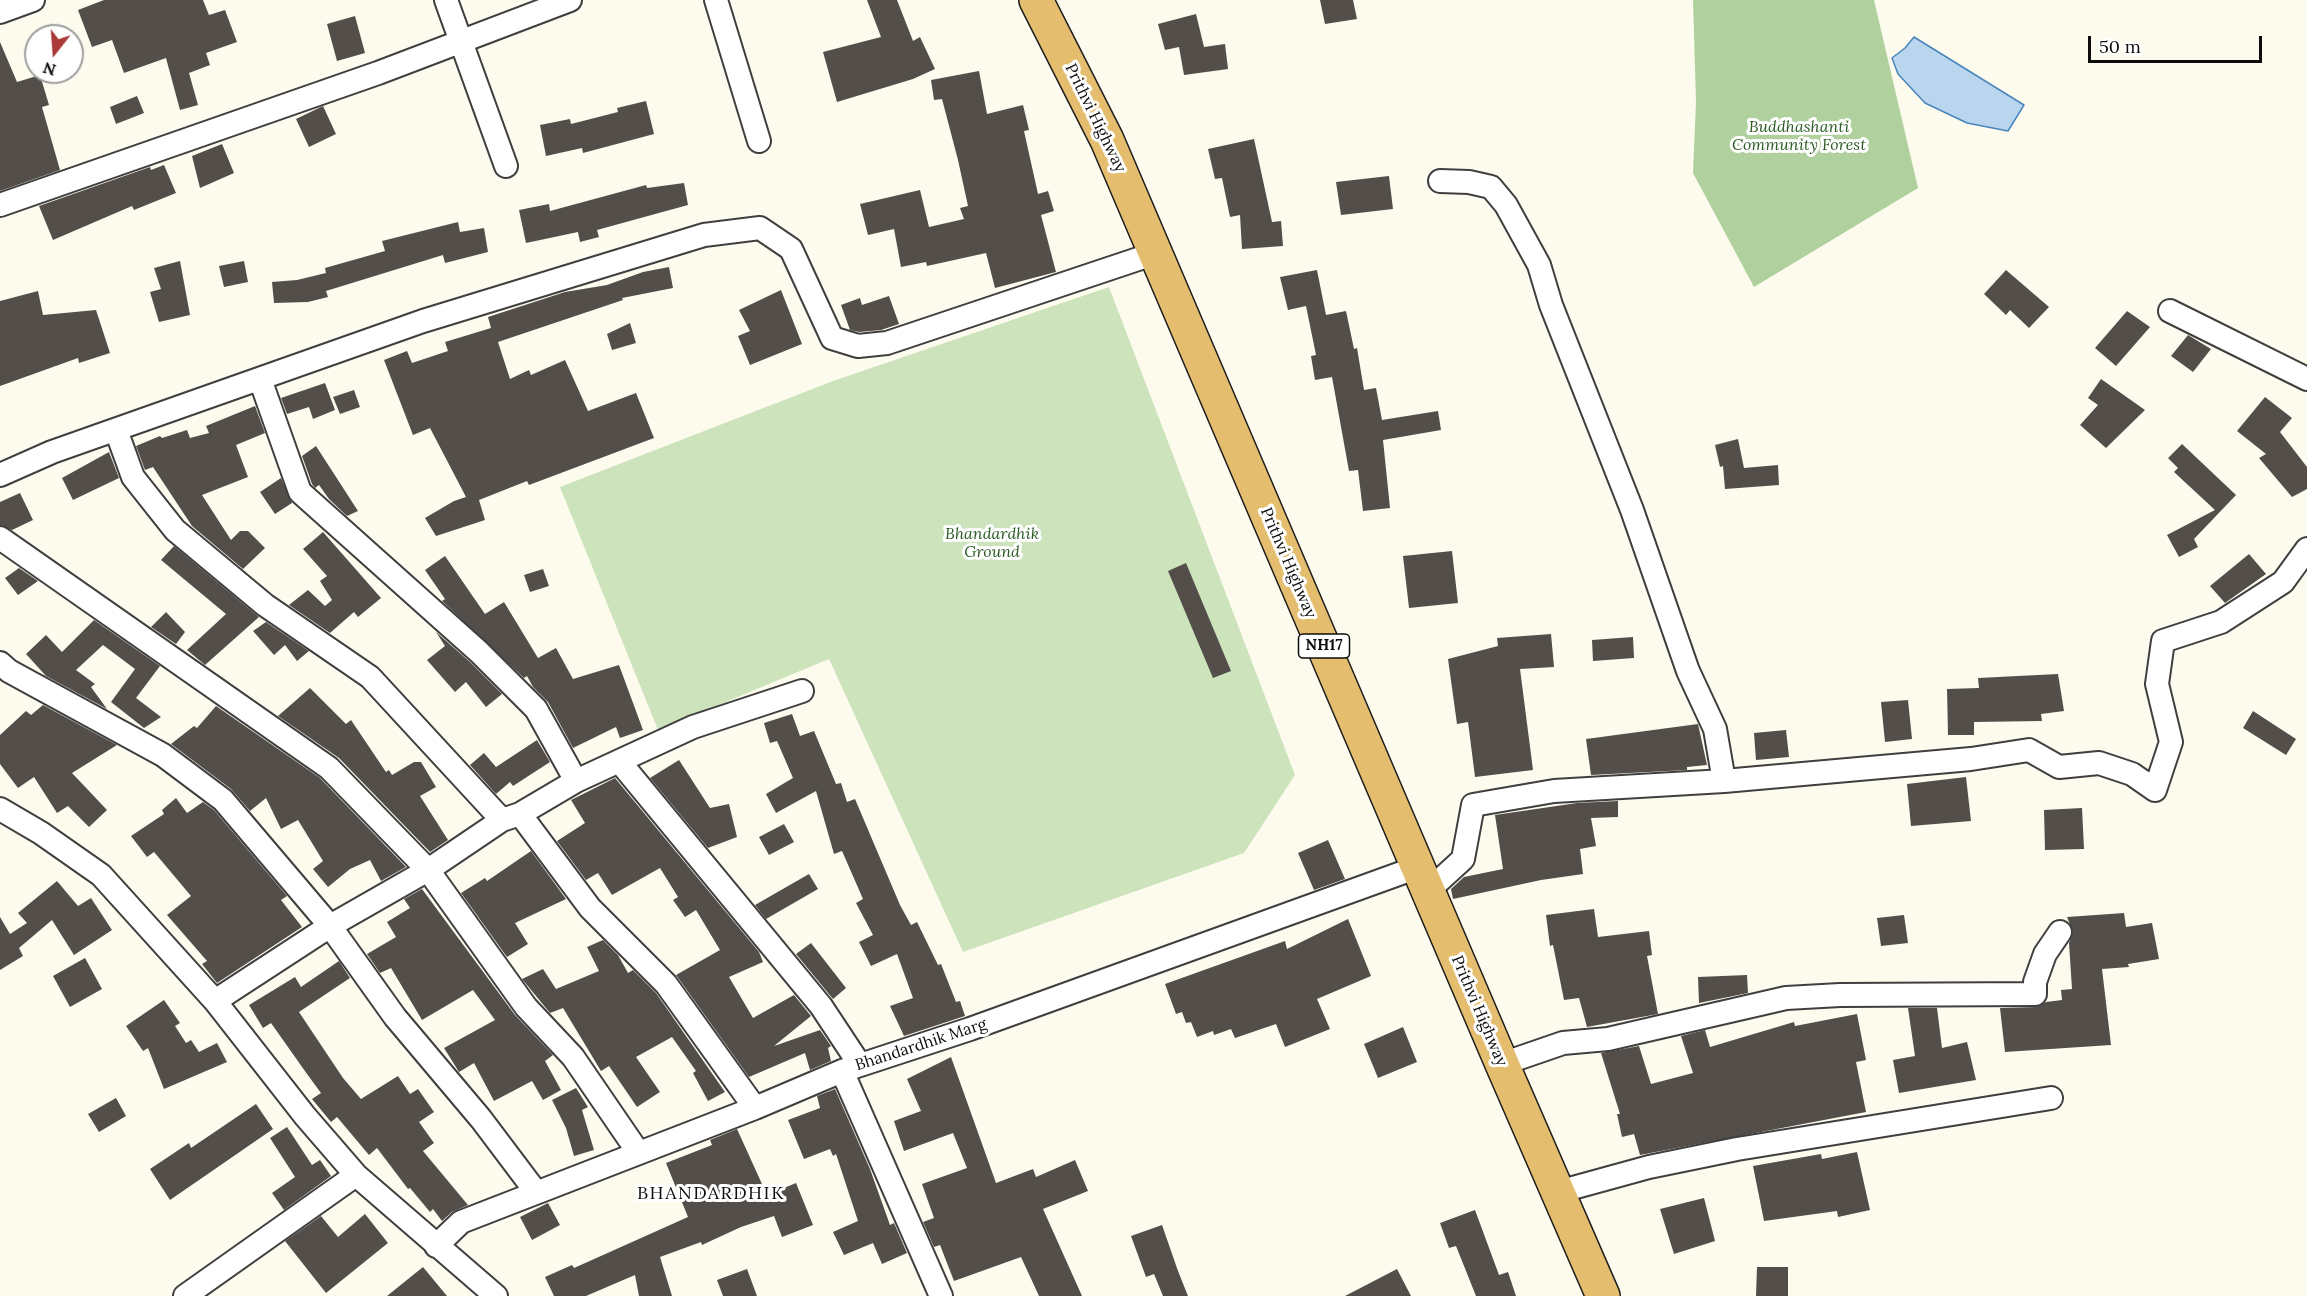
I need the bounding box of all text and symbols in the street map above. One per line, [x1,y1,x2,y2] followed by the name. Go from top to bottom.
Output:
[24,24,84,84] north arrow
[2091,24,2265,62] scale bar
[2099,35,2141,58] text: 50 m
[40,58,58,81] text: N
[1060,60,1130,176] street label: Prithvi Highway
[1732,117,1866,155] park label: Buddhashanti Community Forest
[1256,505,1320,621] street label: Prithvi Highway
[945,524,1039,562] park label: Bhandardhik Ground
[1298,634,1350,658] road number: NH17
[1447,953,1511,1069] street label: Prithvi Highway
[853,1015,989,1075] street label: Bhandardhik Marg
[637,1183,785,1205] district label: BHANDARDHIK

